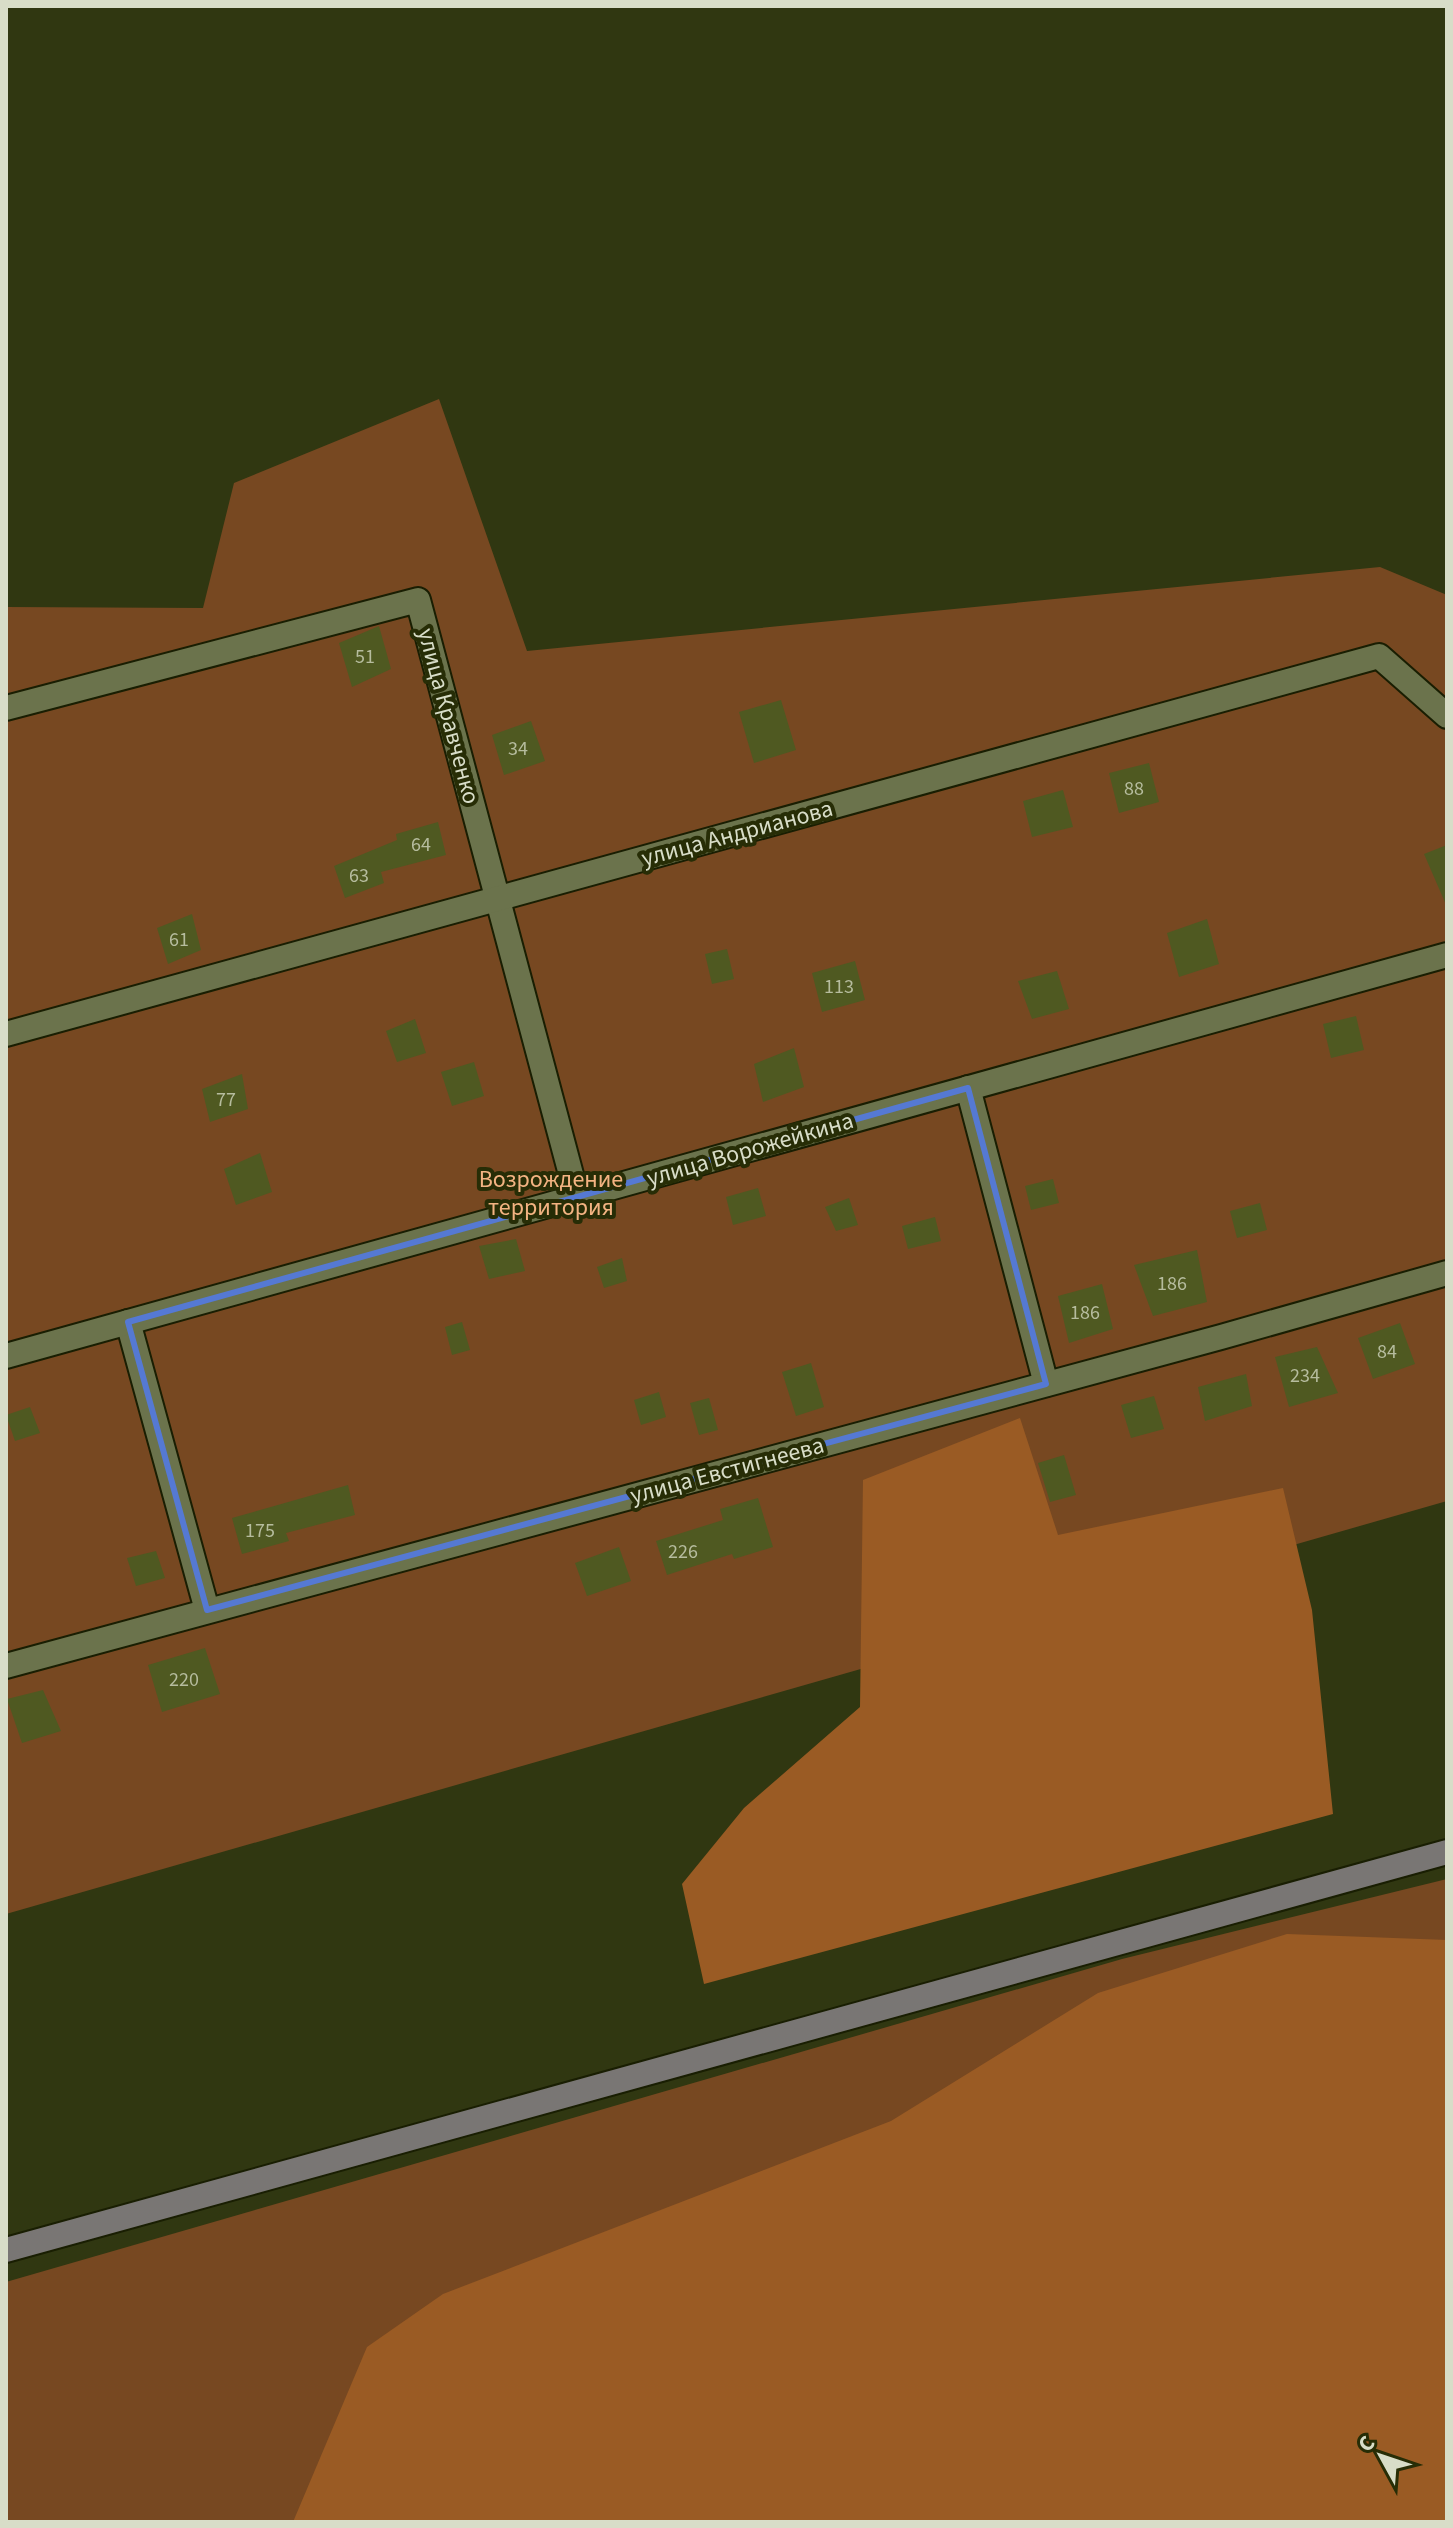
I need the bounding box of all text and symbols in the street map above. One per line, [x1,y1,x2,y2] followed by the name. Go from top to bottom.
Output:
[408,624,489,808] street label: улица Кравченко
[355,643,375,671] house number: 51
[508,735,528,763] house number: 34
[1124,775,1144,803] house number: 88
[637,791,837,876] street label: улица Андрианова
[411,831,431,859] house number: 64
[349,862,369,890] house number: 63
[169,926,189,954] house number: 61
[824,973,854,1001] house number: 113
[216,1086,236,1114] house number: 77
[643,1103,858,1196] street label: улица Ворожейкина
[479,1162,623,1225] park label: Возрождение территория
[1157,1270,1187,1298] house number: 186
[1070,1299,1100,1327] house number: 186
[1377,1338,1397,1366] house number: 84
[1290,1362,1320,1390] house number: 234
[626,1428,828,1513] street label: улица Евстигнеева
[245,1517,275,1545] house number: 175
[668,1538,698,1566] house number: 226
[169,1666,199,1694] house number: 220
[1341,2416,1421,2496] north arrow
[1350,2428,1383,2459] text: С

